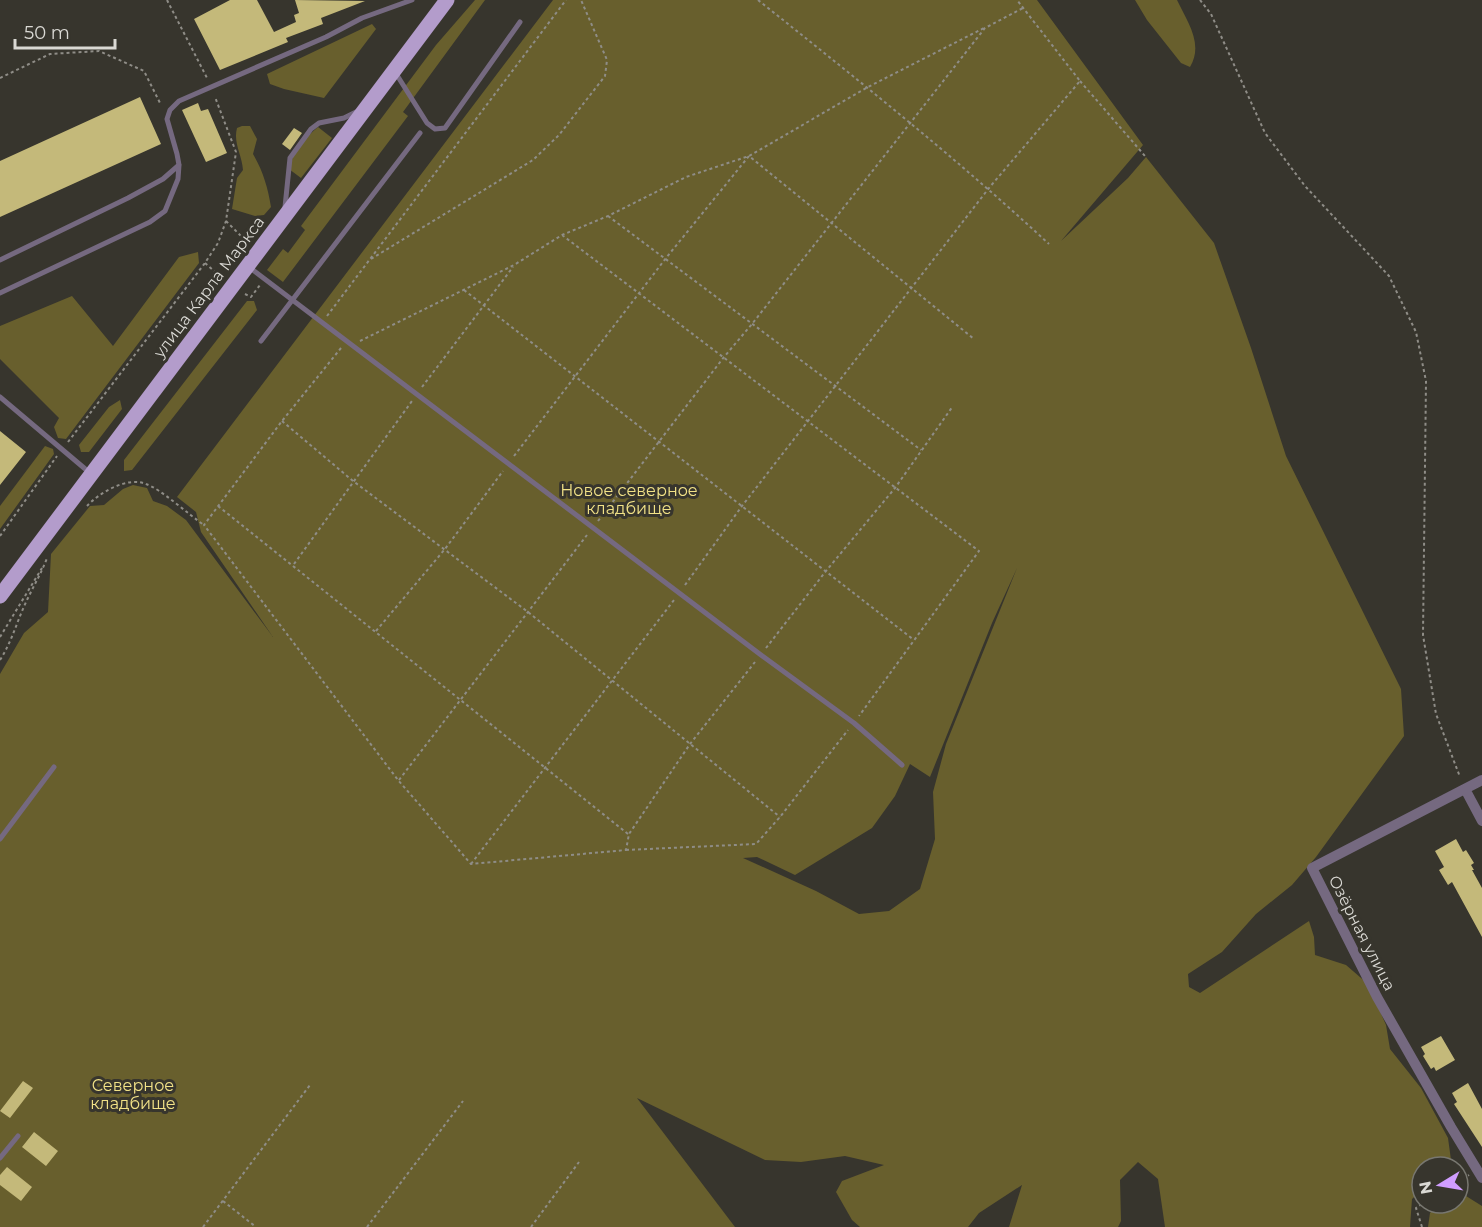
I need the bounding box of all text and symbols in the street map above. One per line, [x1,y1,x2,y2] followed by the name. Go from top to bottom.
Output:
[15,12,116,50] scale bar
[24,22,70,44] text: 50 m
[149,213,268,362] street label: улица Карла Маркса
[560,481,698,518] park label: Новое северное кладбище
[1325,872,1399,994] street label: Озёрная улица
[90,1076,176,1113] park label: Северное кладбище
[1410,1155,1470,1215] north arrow
[1415,1180,1436,1196] text: N

